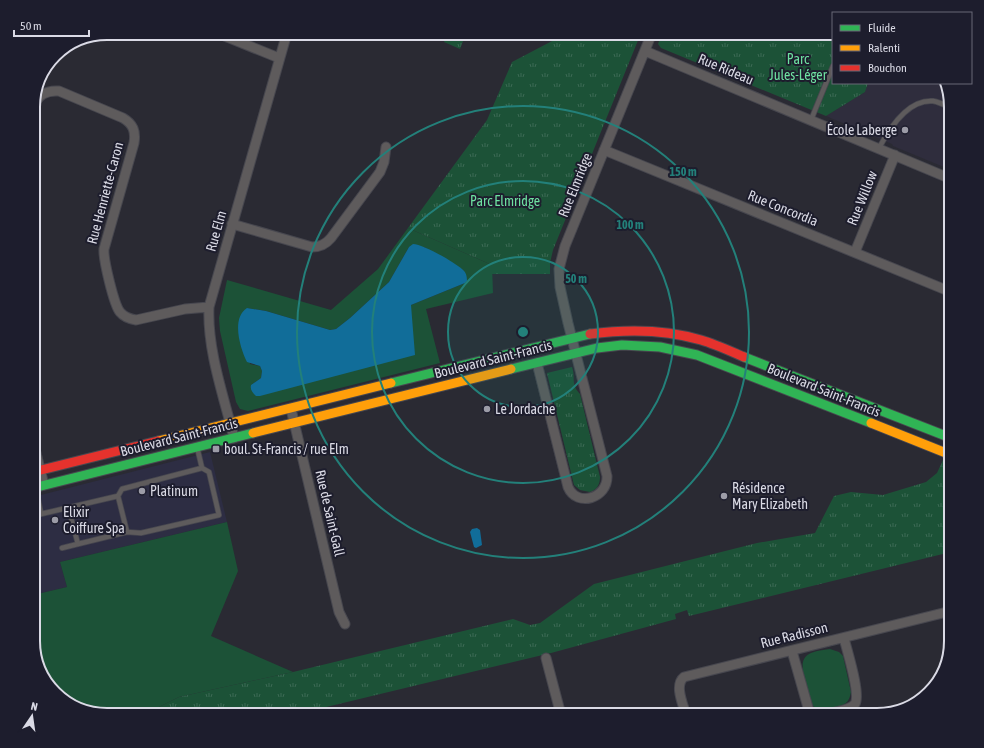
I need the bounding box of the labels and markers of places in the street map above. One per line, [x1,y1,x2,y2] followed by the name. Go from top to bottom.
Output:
[827,122,897,138] place label: École Laberge
[900,125,910,135] marker: École Laberge
[516,325,530,339] centre of rings
[495,401,555,417] place label: Le Jordache
[482,404,492,414] marker: Le Jordache
[224,441,349,457] place label: boul. St-Francis / rue Elm
[211,444,221,454] marker: boul. St-Francis / rue Elm
[732,480,808,512] place label: Résidence Mary Elizabeth
[150,483,198,499] place label: Platinum
[137,486,147,496] marker: Platinum
[719,491,729,501] marker: Résidence Mary Elizabeth
[63,504,125,536] place label: Elixir Coiffure Spa
[50,515,60,525] marker: Elixir Coiffure Spa

